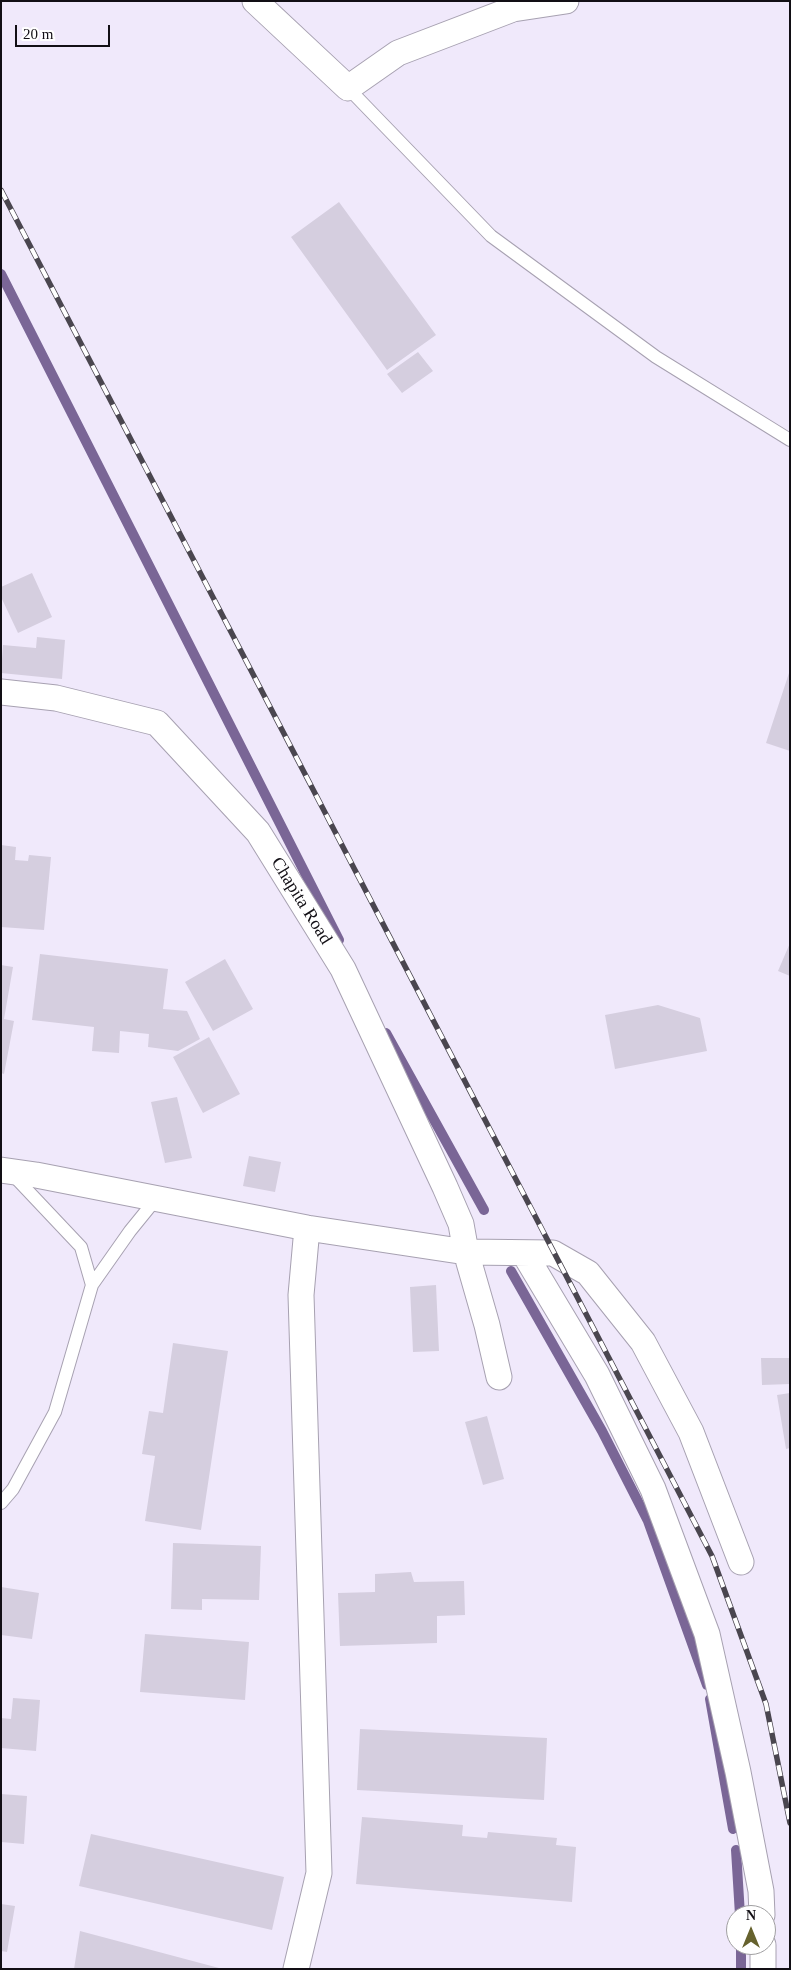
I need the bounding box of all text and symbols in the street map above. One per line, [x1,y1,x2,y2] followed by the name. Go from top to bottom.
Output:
[18,15,112,47] scale bar
[23,26,53,42] text: 20 m
[266,854,336,948] street label: Chapita Road
[726,1905,776,1955] north arrow
[746,1908,756,1923] text: N

